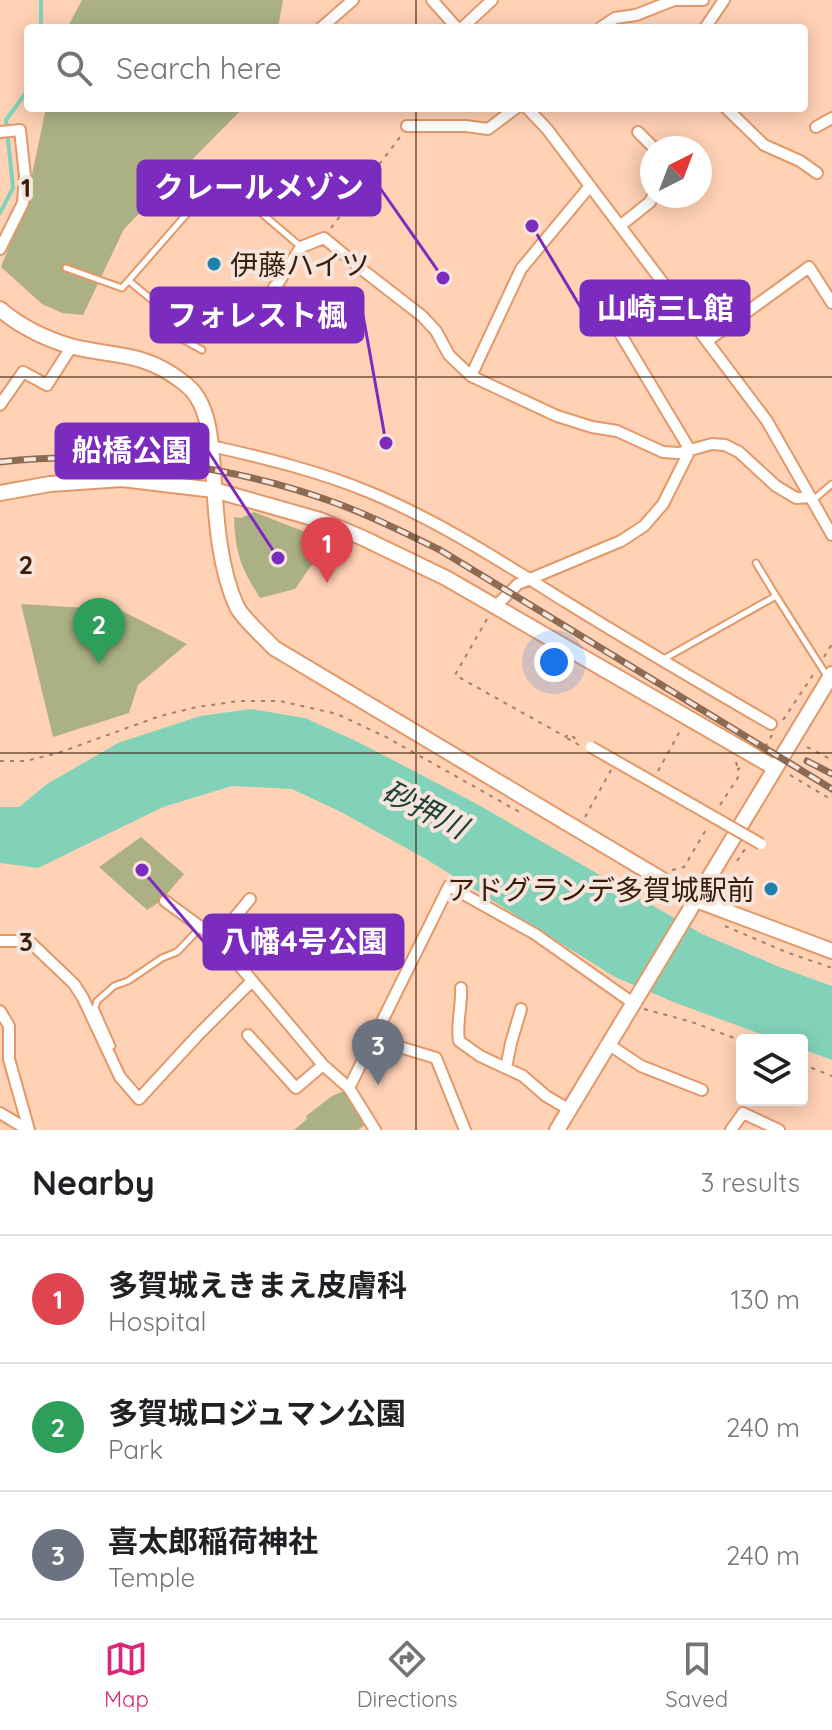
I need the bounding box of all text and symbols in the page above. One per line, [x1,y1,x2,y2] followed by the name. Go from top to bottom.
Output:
[24,24,808,112] search box
[52,46,96,90] icon: search
[116,49,282,87] text: Search here
[640,136,712,208] north arrow
[138,161,380,215] callout: クレールメゾン
[154,168,364,206] text: クレールメゾン
[21,171,31,204] text: 1
[230,247,369,282] place label: 伊藤ハイツ
[205,255,223,273] marker: 伊藤ハイツ
[581,281,749,335] callout: 山崎三L館
[151,288,363,342] callout: フォレスト楓
[597,289,733,327] text: 山崎三L館
[167,296,347,334] text: フォレスト楓
[56,424,208,478] callout: 船橋公園
[72,431,192,469] text: 船橋公園
[301,517,353,583] pin: 1
[19,548,33,581] text: 2
[73,598,125,664] pin: 2
[534,642,574,682] your location
[376,772,476,848] water label: 砂押川
[447,872,755,907] place label: アドグランデ多賀城駅前
[762,880,780,898] marker: アドグランデ多賀城駅前
[204,915,403,969] callout: 八幡4号公園
[220,922,388,960] text: 八幡4号公園
[19,925,33,958] text: 3
[352,1019,404,1085] pin: 3
[736,1034,808,1106] map controls
[736,1034,808,1106] button: layers
[32,1161,155,1204] text: Nearby
[701,1166,800,1199] text: 3 results
[108,1266,407,1304] text: 多賀城えきまえ皮膚科
[53,1283,63,1316] text: 1
[730,1283,800,1316] text: 130 m
[108,1305,207,1338] text: Hospital
[108,1394,406,1432] text: 多賀城ロジュマン公園
[51,1411,65,1444] text: 2
[726,1411,800,1444] text: 240 m
[108,1433,163,1466] text: Park
[108,1522,318,1560] text: 喜太郎稲荷神社
[51,1539,65,1572] text: 3
[726,1539,800,1572] text: 240 m
[108,1561,195,1594] text: Temple
[104,1637,149,1713] tab: Map
[357,1637,457,1713] tab: Directions
[665,1637,728,1713] tab: Saved

